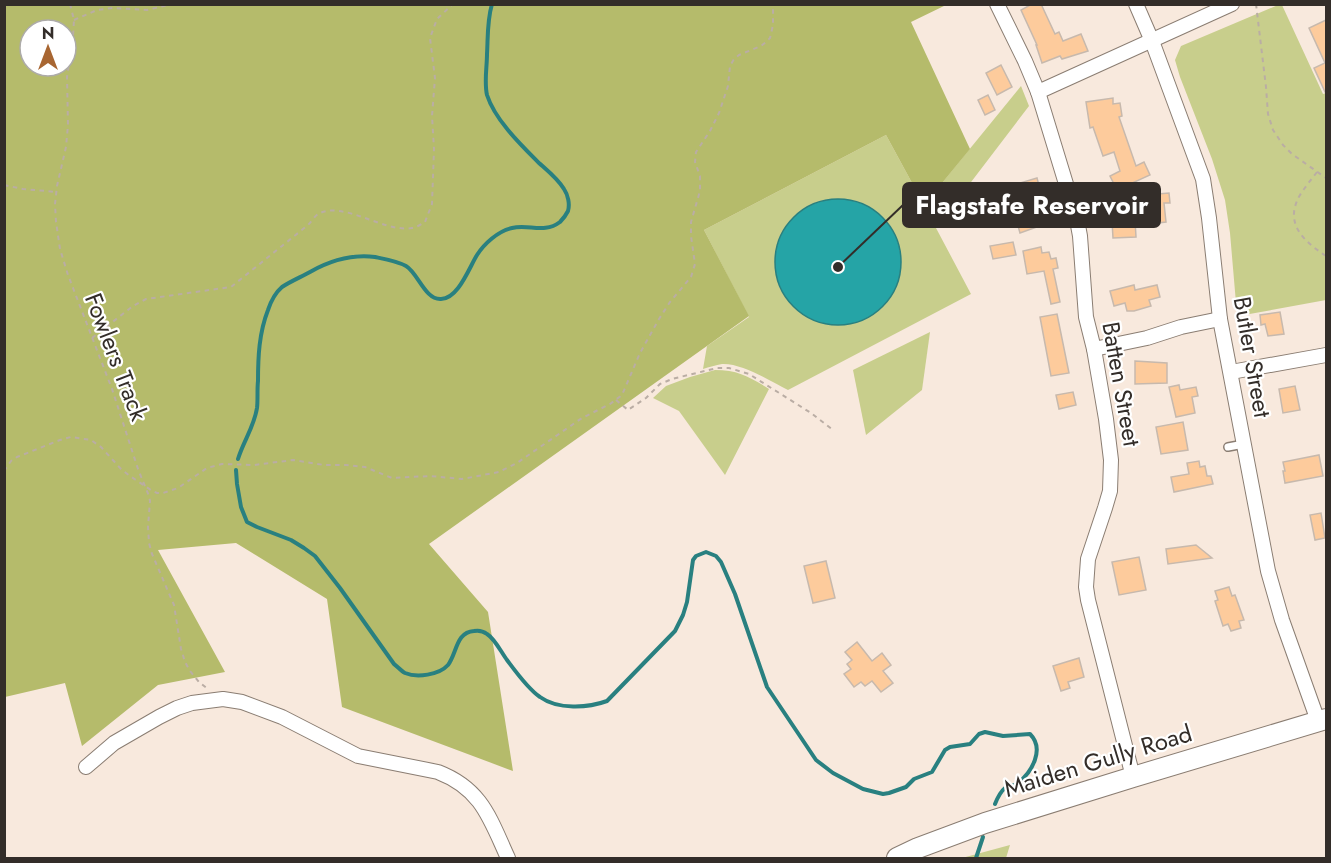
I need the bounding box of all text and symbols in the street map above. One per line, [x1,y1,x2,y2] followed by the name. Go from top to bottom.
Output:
[18,18,78,78] north arrow
[42,22,54,45] text: N
[903,183,1160,227] callout: Flagstafe Reservoir
[915,186,1149,224] text: Flagstafe Reservoir
[76,288,157,426] street label: Fowlers Track
[1225,294,1280,420] street label: Butler Street
[1093,319,1150,449] street label: Batten Street
[1000,715,1196,806] street label: Maiden Gully Road

